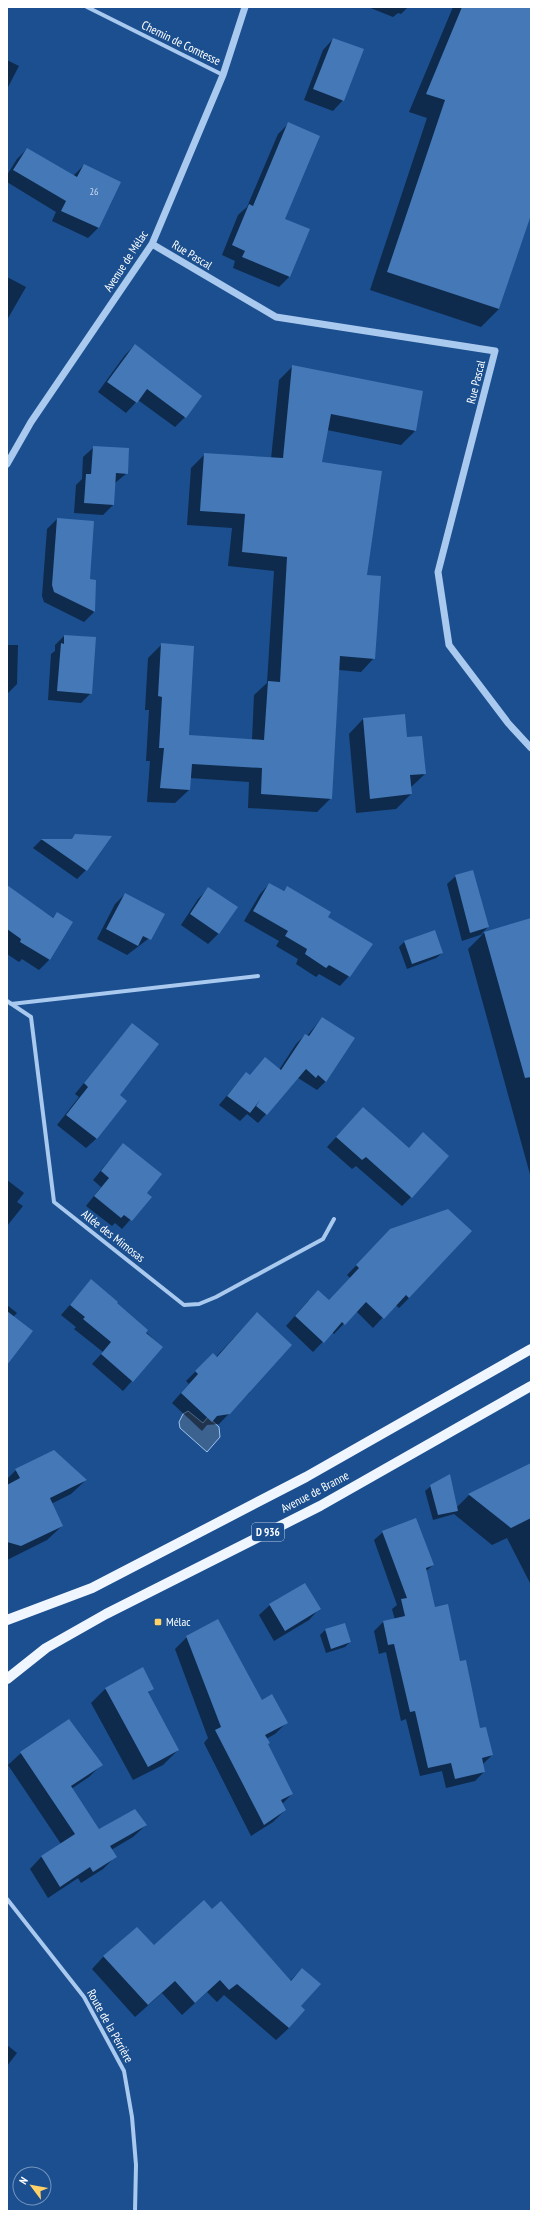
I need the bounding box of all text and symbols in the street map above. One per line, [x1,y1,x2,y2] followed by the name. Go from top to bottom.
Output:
[139,17,223,68] street label: Chemin de Comtesse
[90,185,99,198] house number: 26
[100,227,151,294] street label: Avenue de Mélac
[169,237,215,273] street label: Rue Pascal
[463,358,488,405] street label: Rue Pascal
[79,1206,148,1265] street label: Allée des Mimosas
[278,1467,351,1516] street label: Avenue de Branne
[252,1523,284,1541] road number: D 936
[166,1614,191,1629] place label: Mélac
[153,1617,163,1627] marker: Mélac
[84,1986,137,2065] street label: Route de la Pérrière
[12,2166,52,2206] north arrow
[16,2174,31,2187] text: N

